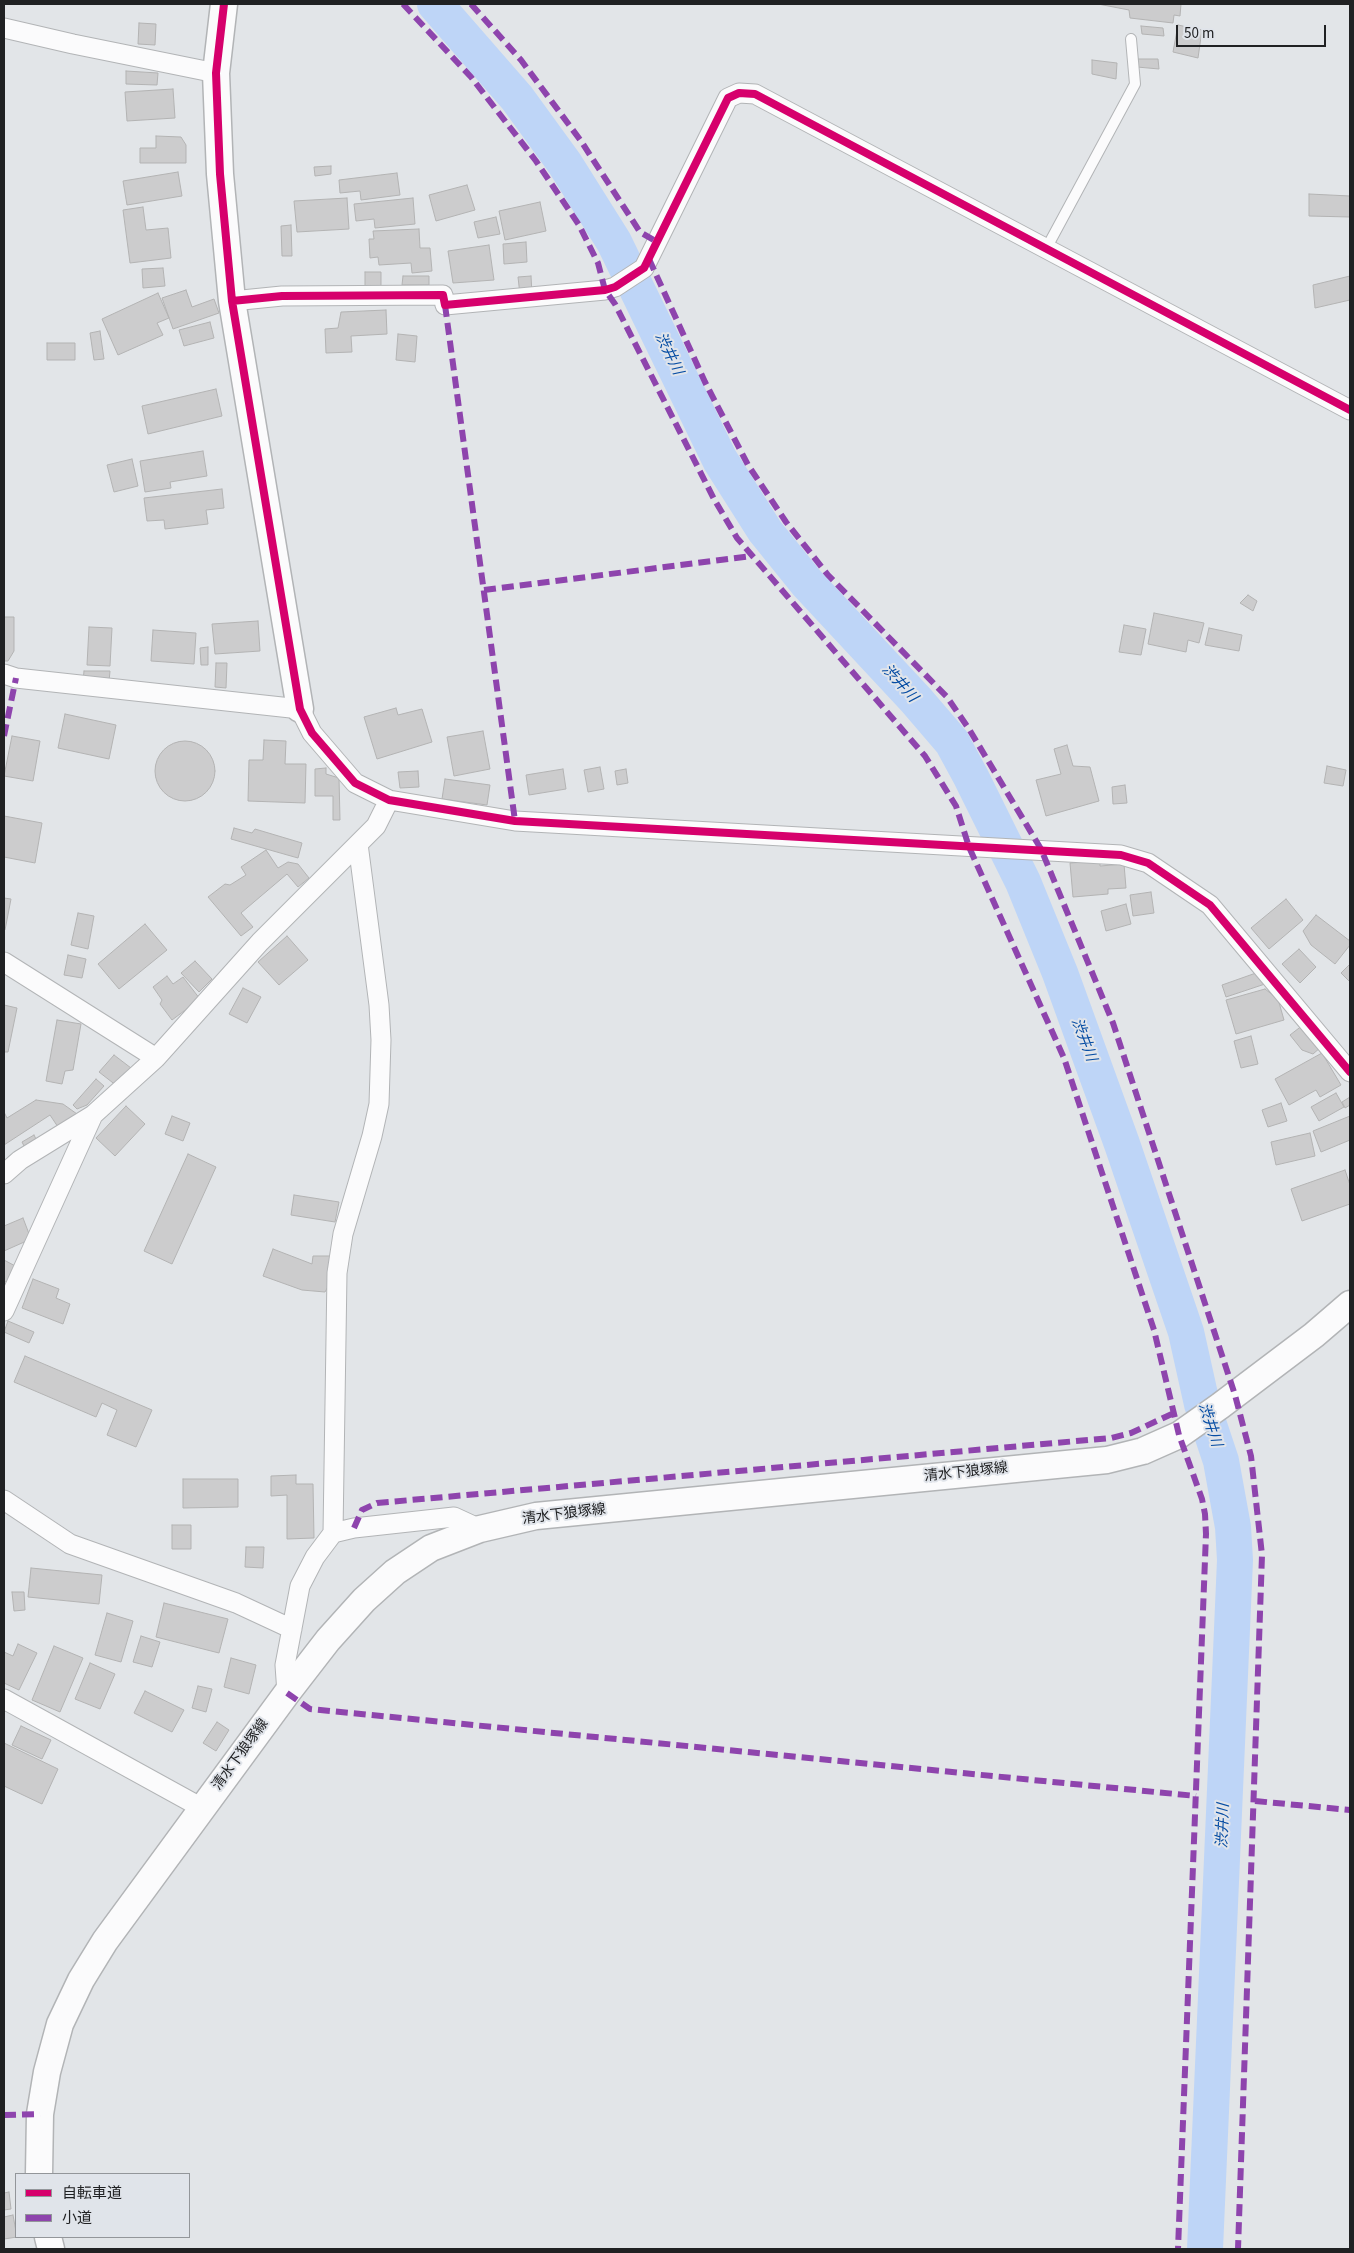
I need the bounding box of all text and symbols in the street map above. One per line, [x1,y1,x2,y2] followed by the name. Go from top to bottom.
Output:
[1179,15,1329,47] scale bar
[1184,23,1214,44] text: 50 m
[650,330,686,378] water label: 渋井川
[877,661,921,707] water label: 渋井川
[1067,1016,1099,1064] water label: 渋井川
[1193,1401,1225,1449] water label: 渋井川
[923,1460,1009,1486] street label: 清水下狼塚線
[521,1502,607,1528] street label: 清水下狼塚線
[210,1716,272,1794] street label: 清水下狼塚線
[1214,1803,1234,1849] water label: 渋井川
[15,2173,190,2238] legend
[62,2183,122,2204] text: 自転車道
[62,2208,92,2229] text: 小道

